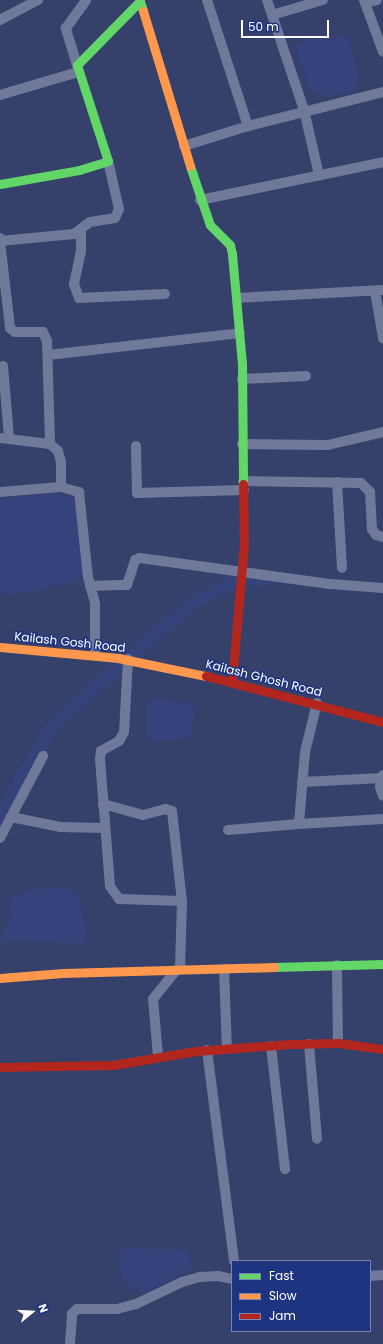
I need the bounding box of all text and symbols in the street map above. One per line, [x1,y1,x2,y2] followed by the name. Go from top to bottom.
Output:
[243,12,331,38] scale bar
[248,18,279,35] text: 50 m
[14,629,126,655] street label: Kailash Gosh Road
[204,657,324,699] street label: Kailash Ghosh Road
[231,1260,371,1332] legend
[269,1267,294,1284] text: Fast
[269,1287,297,1304] text: Slow
[12,1292,52,1332] north arrow
[35,1302,52,1315] text: N
[269,1307,296,1324] text: Jam

